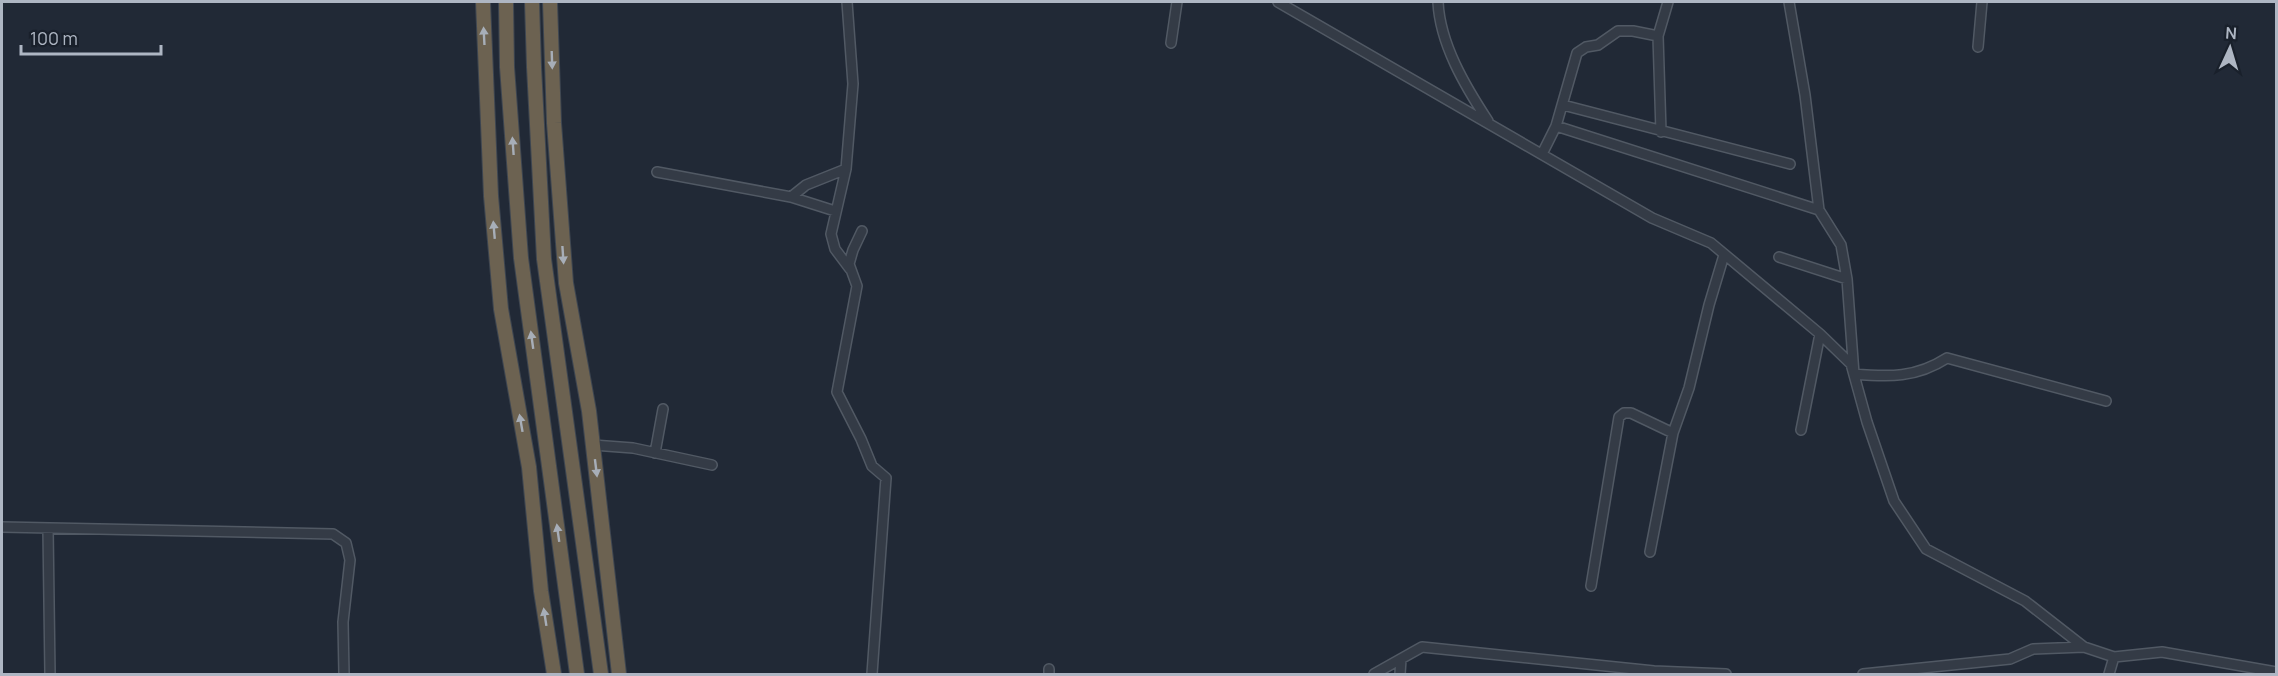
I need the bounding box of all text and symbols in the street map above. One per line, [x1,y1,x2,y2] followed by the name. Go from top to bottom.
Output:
[21,18,160,56] scale bar
[2200,18,2260,78] north arrow
[2225,22,2238,44] text: N
[30,26,78,50] text: 100 m
[479,26,488,45] one-way arrow
[547,50,557,69] one-way arrow
[508,137,518,156] one-way arrow
[489,221,499,240] one-way arrow
[559,245,568,264] one-way arrow
[527,330,536,349] one-way arrow
[516,414,525,433] one-way arrow
[591,459,600,478] one-way arrow
[553,524,563,543] one-way arrow
[540,607,549,626] one-way arrow

